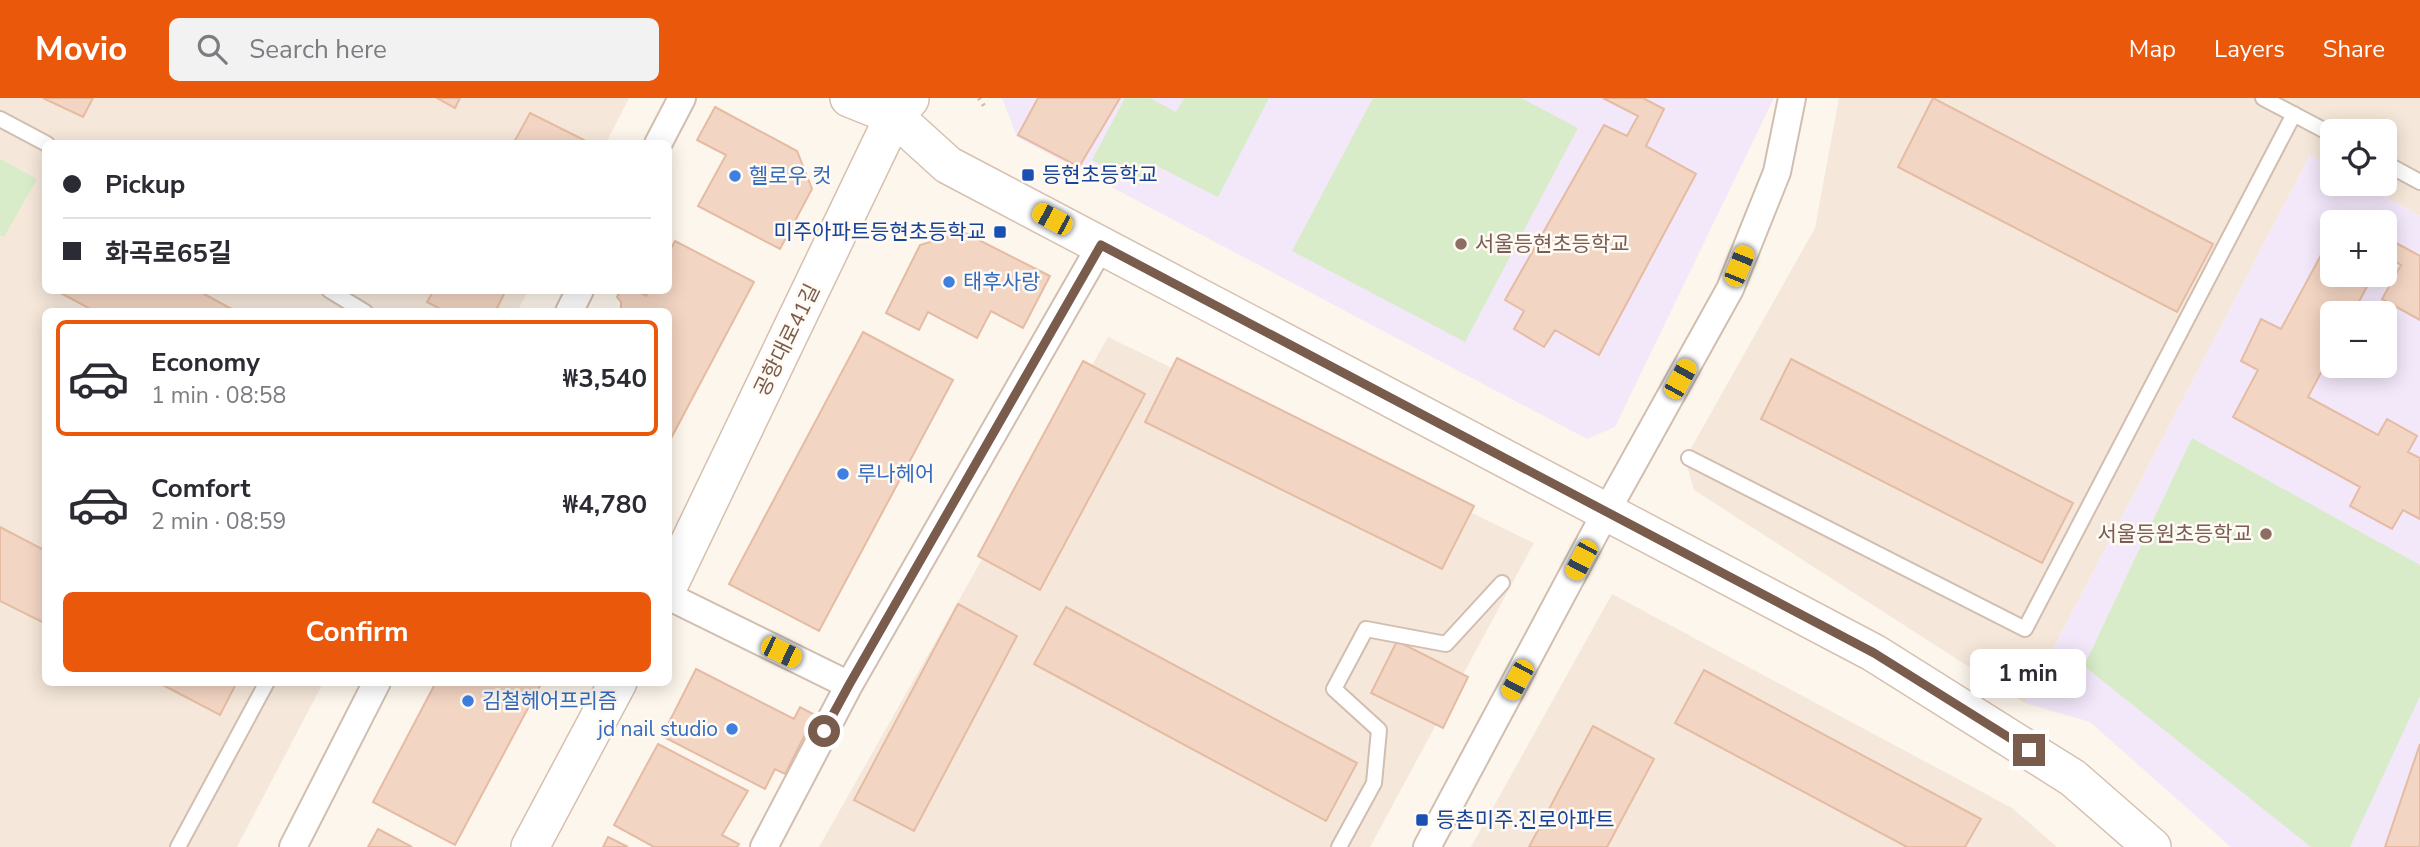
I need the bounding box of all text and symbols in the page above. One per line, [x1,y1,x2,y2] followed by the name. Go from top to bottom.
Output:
[169,18,659,81] search box
[35,27,127,72] text: Movio
[193,30,231,68] icon: search
[249,32,387,67] text: Search here
[2129,33,2176,65] text: Map
[2214,33,2285,65] text: Layers
[2323,33,2385,65] text: Share
[2320,119,2397,378] map controls
[2320,119,2397,196] button: locate
[1042,161,1158,189] place label: 등현초등학교
[749,162,832,190] place label: 헬로우 컷
[105,167,185,202] text: Pickup
[1020,167,1036,183] marker: 등현초등학교
[727,168,743,184] marker: 헬로우 컷
[1029,200,1076,238] car
[2320,210,2397,287] button: +
[773,218,986,246] place label: 미주아파트등현초등학교
[992,224,1008,240] marker: 미주아파트등현초등학교
[1475,230,1630,258] place label: 서울등현초등학교
[105,236,232,271] text: 화곡로65길
[1453,236,1469,252] marker: 서울등현초등학교
[1722,243,1757,289] car
[963,268,1040,296] place label: 태후사랑
[941,274,957,290] marker: 태후사랑
[748,279,826,401] street label: 공항대로41길
[2320,301,2397,378] button: −
[151,345,260,380] text: Economy
[67,347,130,410] icon: car
[1661,356,1700,402] car
[563,361,647,396] text: ₩3,540
[151,380,286,411] text: 1 min · 08:58
[857,460,934,488] place label: 루나헤어
[835,466,851,482] marker: 루나헤어
[151,471,251,506] text: Comfort
[67,473,130,536] icon: car
[563,487,647,522] text: ₩4,780
[151,506,286,537] text: 2 min · 08:59
[2097,520,2252,548] place label: 서울등원초등학교
[2258,526,2274,542] marker: 서울등원초등학교
[1562,537,1601,583] car
[63,592,651,672] button: Confirm
[758,633,805,671] car
[1971,648,2087,698] callout: 1 min
[1498,657,1537,703] car
[1998,658,2058,689] text: 1 min
[482,687,617,715] place label: 김철헤어프리즘
[460,693,476,709] marker: 김철헤어프리즘
[596,715,718,743] place label: jd nail studio
[808,715,840,747] route start
[724,721,740,737] marker: jd nail studio
[2013,734,2045,766] route end
[1436,806,1615,834] place label: 등촌미주.진로아파트
[1414,812,1430,828] marker: 등촌미주.진로아파트

